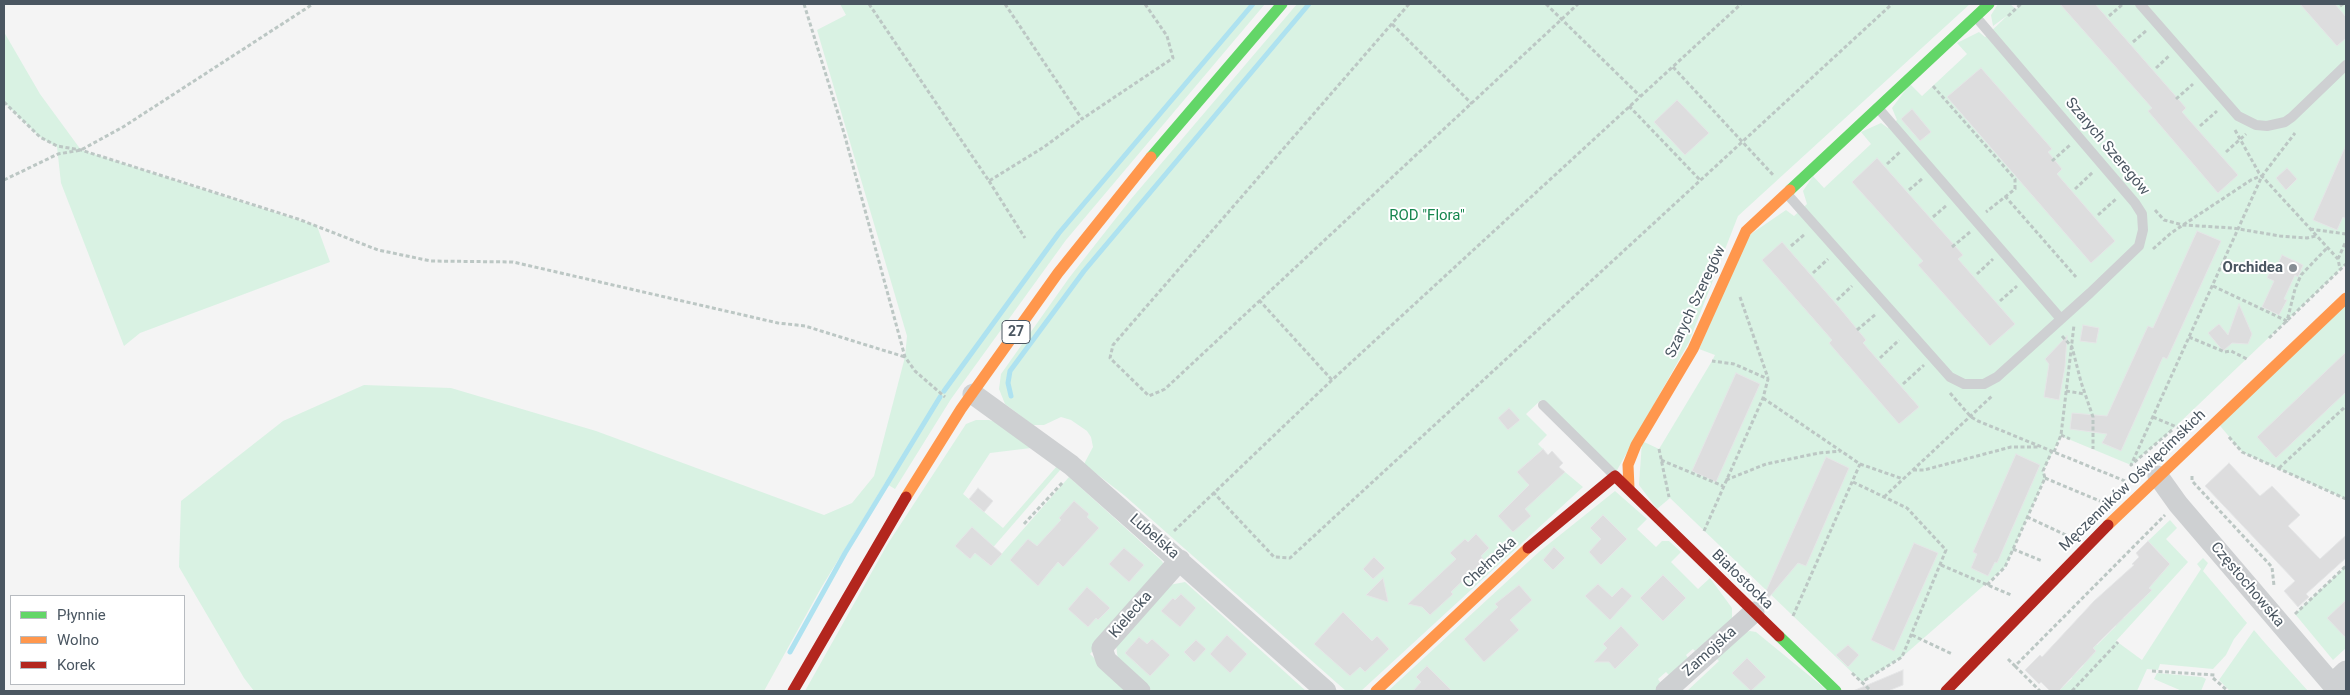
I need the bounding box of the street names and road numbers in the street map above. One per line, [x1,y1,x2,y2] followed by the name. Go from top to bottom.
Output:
[2061,95,2153,199] street label: Szarych Szeregów
[1662,243,1730,361] street label: Szarych Szeregów
[1002,321,1030,344] road number: 27
[2056,406,2210,556] street label: Męczenników Oświęcimskich
[1126,511,1182,563] street label: Lubelska
[1459,534,1521,592] street label: Chełmska
[2206,539,2288,631] street label: Częstochowska
[1708,546,1776,614] street label: Białostocka
[1106,588,1156,642] street label: Kielecka
[1679,623,1741,681] street label: Zamojska

